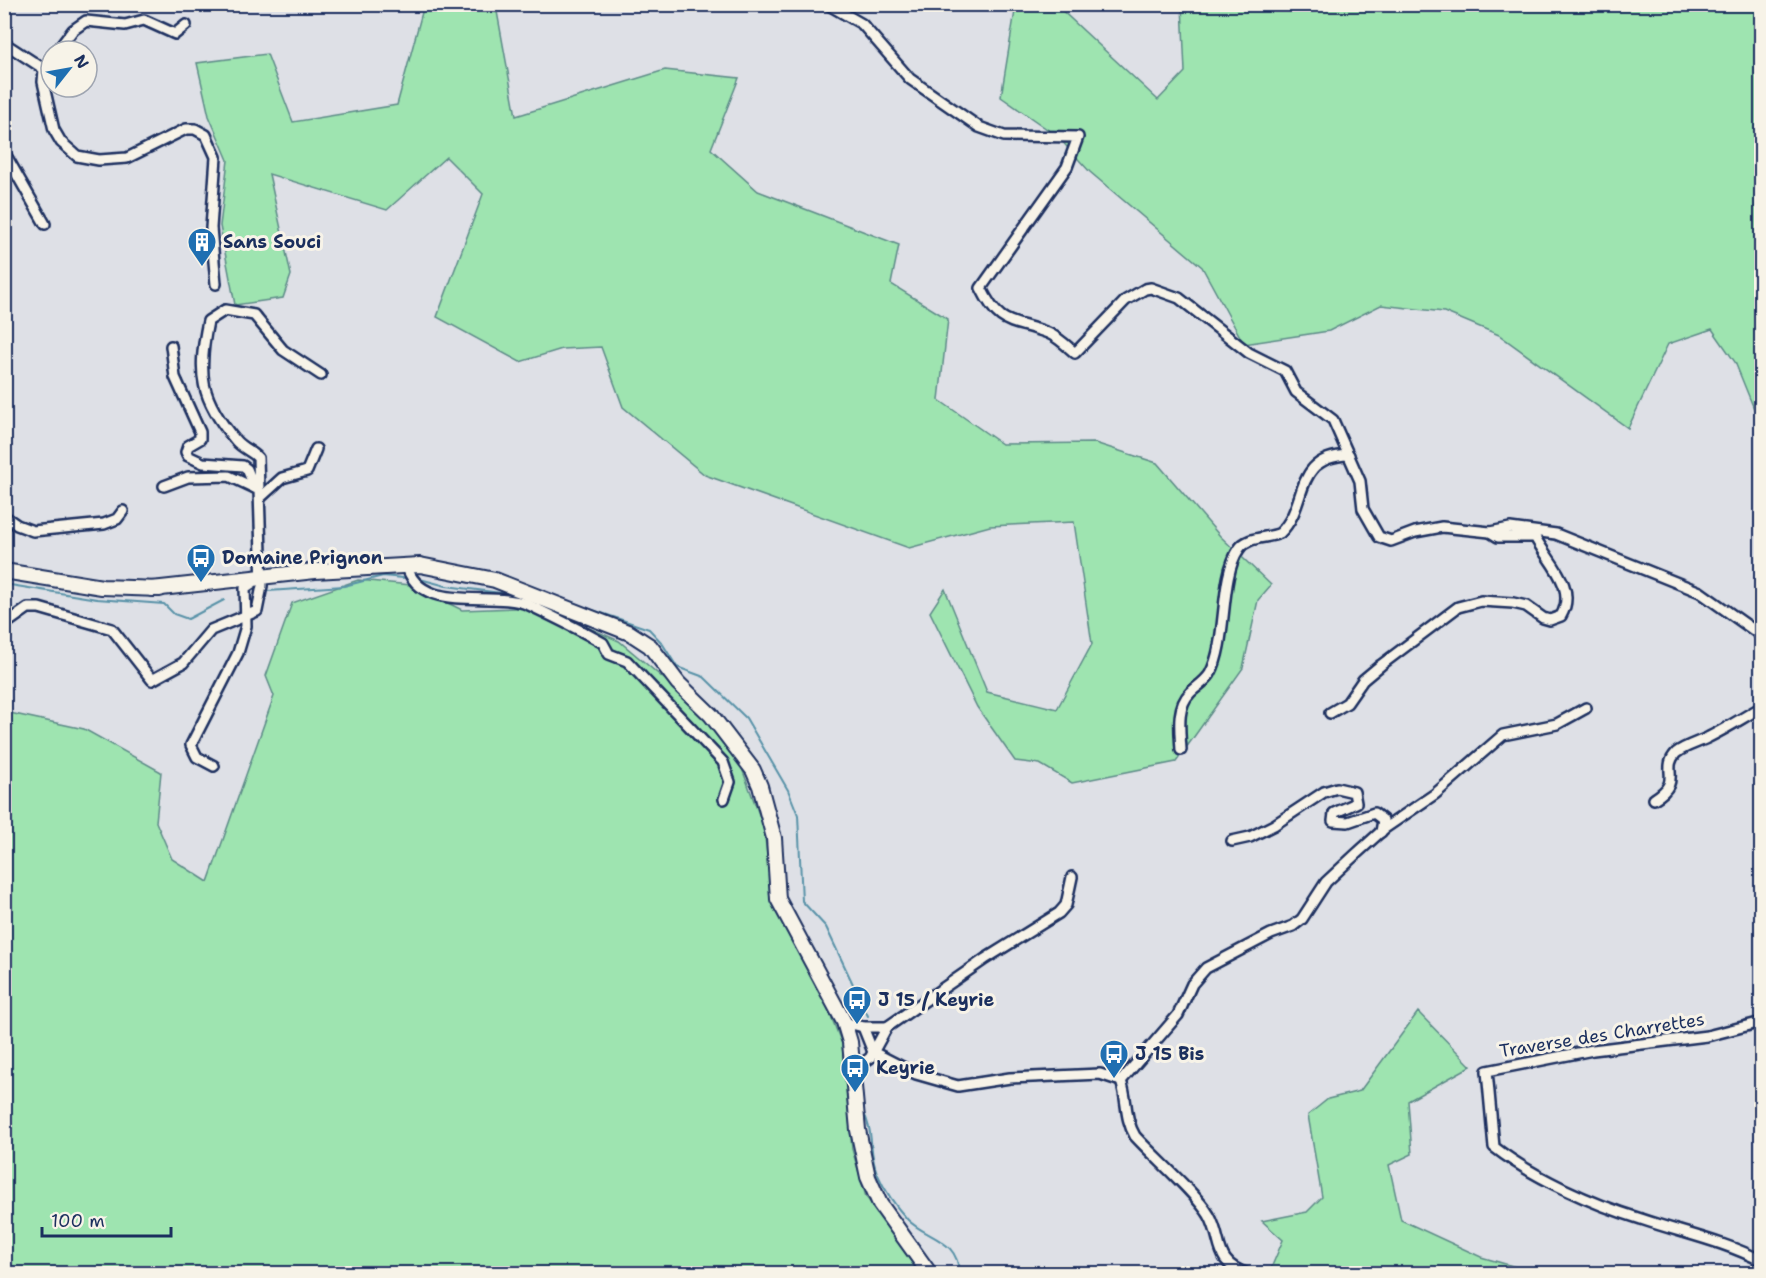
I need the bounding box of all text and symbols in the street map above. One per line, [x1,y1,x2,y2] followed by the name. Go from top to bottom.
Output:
[39,39,99,99] north arrow
[69,51,94,72] text: N
[186,226,218,268] building icon: Sans Souci
[223,230,321,254] place label: Sans Souci
[185,542,217,584] bus stop icon: Domaine Prignon
[222,546,383,570] place label: Domaine Prignon
[841,984,873,1026] bus stop icon: J 15 / Keyrie
[878,988,994,1012] place label: J 15 / Keyrie
[1498,1007,1706,1063] street label: Traverse des Charrettes
[1098,1038,1130,1080] bus stop icon: J 15 Bis
[1135,1042,1204,1066] place label: J 15 Bis
[839,1052,871,1094] bus stop icon: Keyrie
[876,1056,935,1080] place label: Keyrie
[42,1200,171,1238] scale bar
[51,1209,105,1233] text: 100 m

